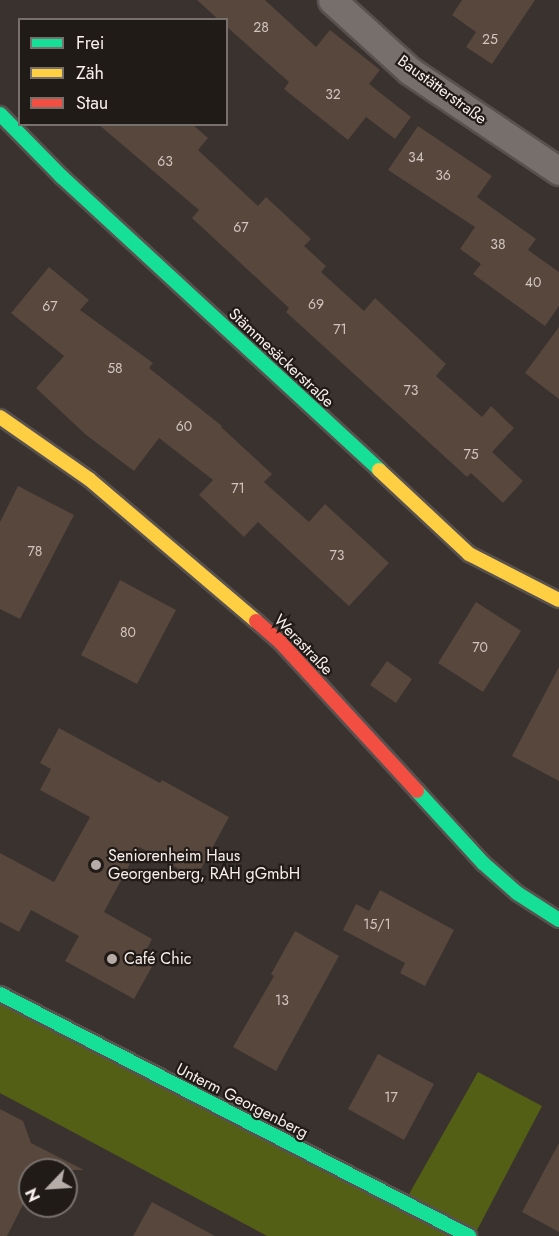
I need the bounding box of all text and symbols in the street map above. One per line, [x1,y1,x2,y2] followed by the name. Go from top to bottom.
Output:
[18,18,228,126] legend
[253,19,269,35] house number: 28
[76,30,105,56] text: Frei
[482,31,498,47] house number: 25
[394,51,490,129] street label: Baustätterstraße
[76,60,104,86] text: Zäh
[325,86,341,102] house number: 32
[76,90,108,116] text: Stau
[408,149,424,165] house number: 34
[157,153,173,169] house number: 63
[435,167,451,183] house number: 36
[233,219,249,235] house number: 67
[490,236,506,252] house number: 38
[525,274,541,290] house number: 40
[308,296,324,312] house number: 69
[42,298,58,314] house number: 67
[224,304,338,412] street label: Stämmesäckerstraße
[333,321,347,337] house number: 71
[107,360,123,376] house number: 58
[404,382,418,398] house number: 73
[176,418,192,434] house number: 60
[463,446,479,462] house number: 75
[231,480,245,496] house number: 71
[28,543,42,559] house number: 78
[330,547,344,563] house number: 73
[269,611,337,679] street label: Werastraße
[120,624,136,640] house number: 80
[472,639,488,655] house number: 70
[108,846,300,884] place label: Seniorenheim Haus Georgenberg, RAH gGmbH
[89,858,103,872] marker: Seniorenheim Haus Georgenberg, RAH gGmbH
[363,916,391,932] house number: 15/1
[124,949,191,969] place label: Café Chic
[105,952,119,966] marker: Café Chic
[275,992,289,1008] house number: 13
[173,1059,311,1143] street label: Unterm Georgenberg
[384,1089,398,1105] house number: 17
[18,1158,78,1218] north arrow
[20,1184,46,1206] text: N

